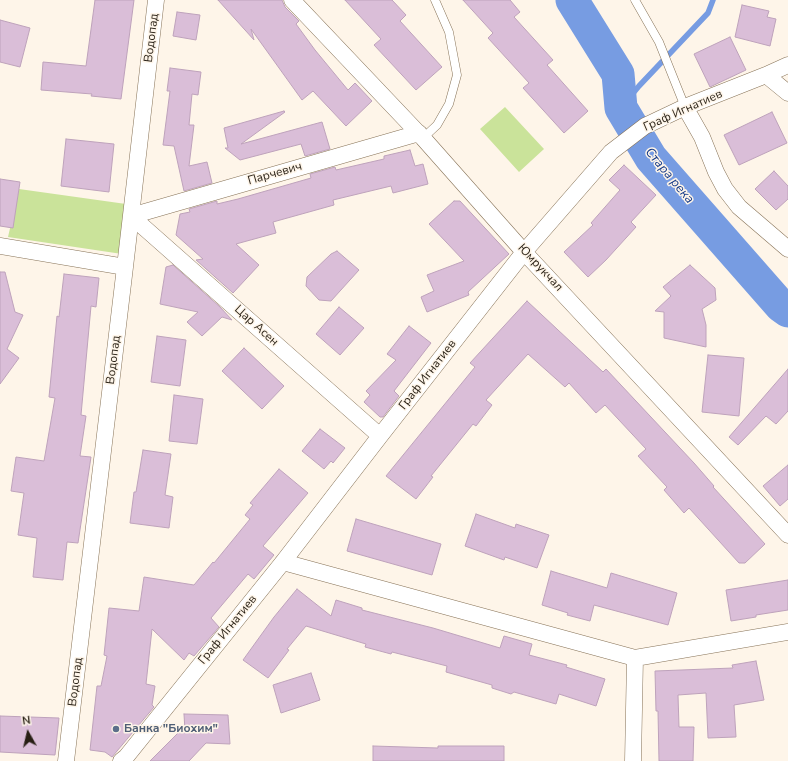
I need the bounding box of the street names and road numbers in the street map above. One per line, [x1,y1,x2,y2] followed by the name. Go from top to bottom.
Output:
[142,13,162,63] street label: Водопад
[641,87,725,135] street label: Граф Игнатиев
[246,159,304,189] street label: Парчевич
[514,241,566,295] street label: Юмрукчал
[231,303,281,349] street label: Цар Асен
[104,335,124,385] street label: Водопад
[396,337,460,413] street label: Граф Игнатиев
[196,593,260,667] street label: Граф Игнатиев
[66,657,86,707] street label: Водопад

